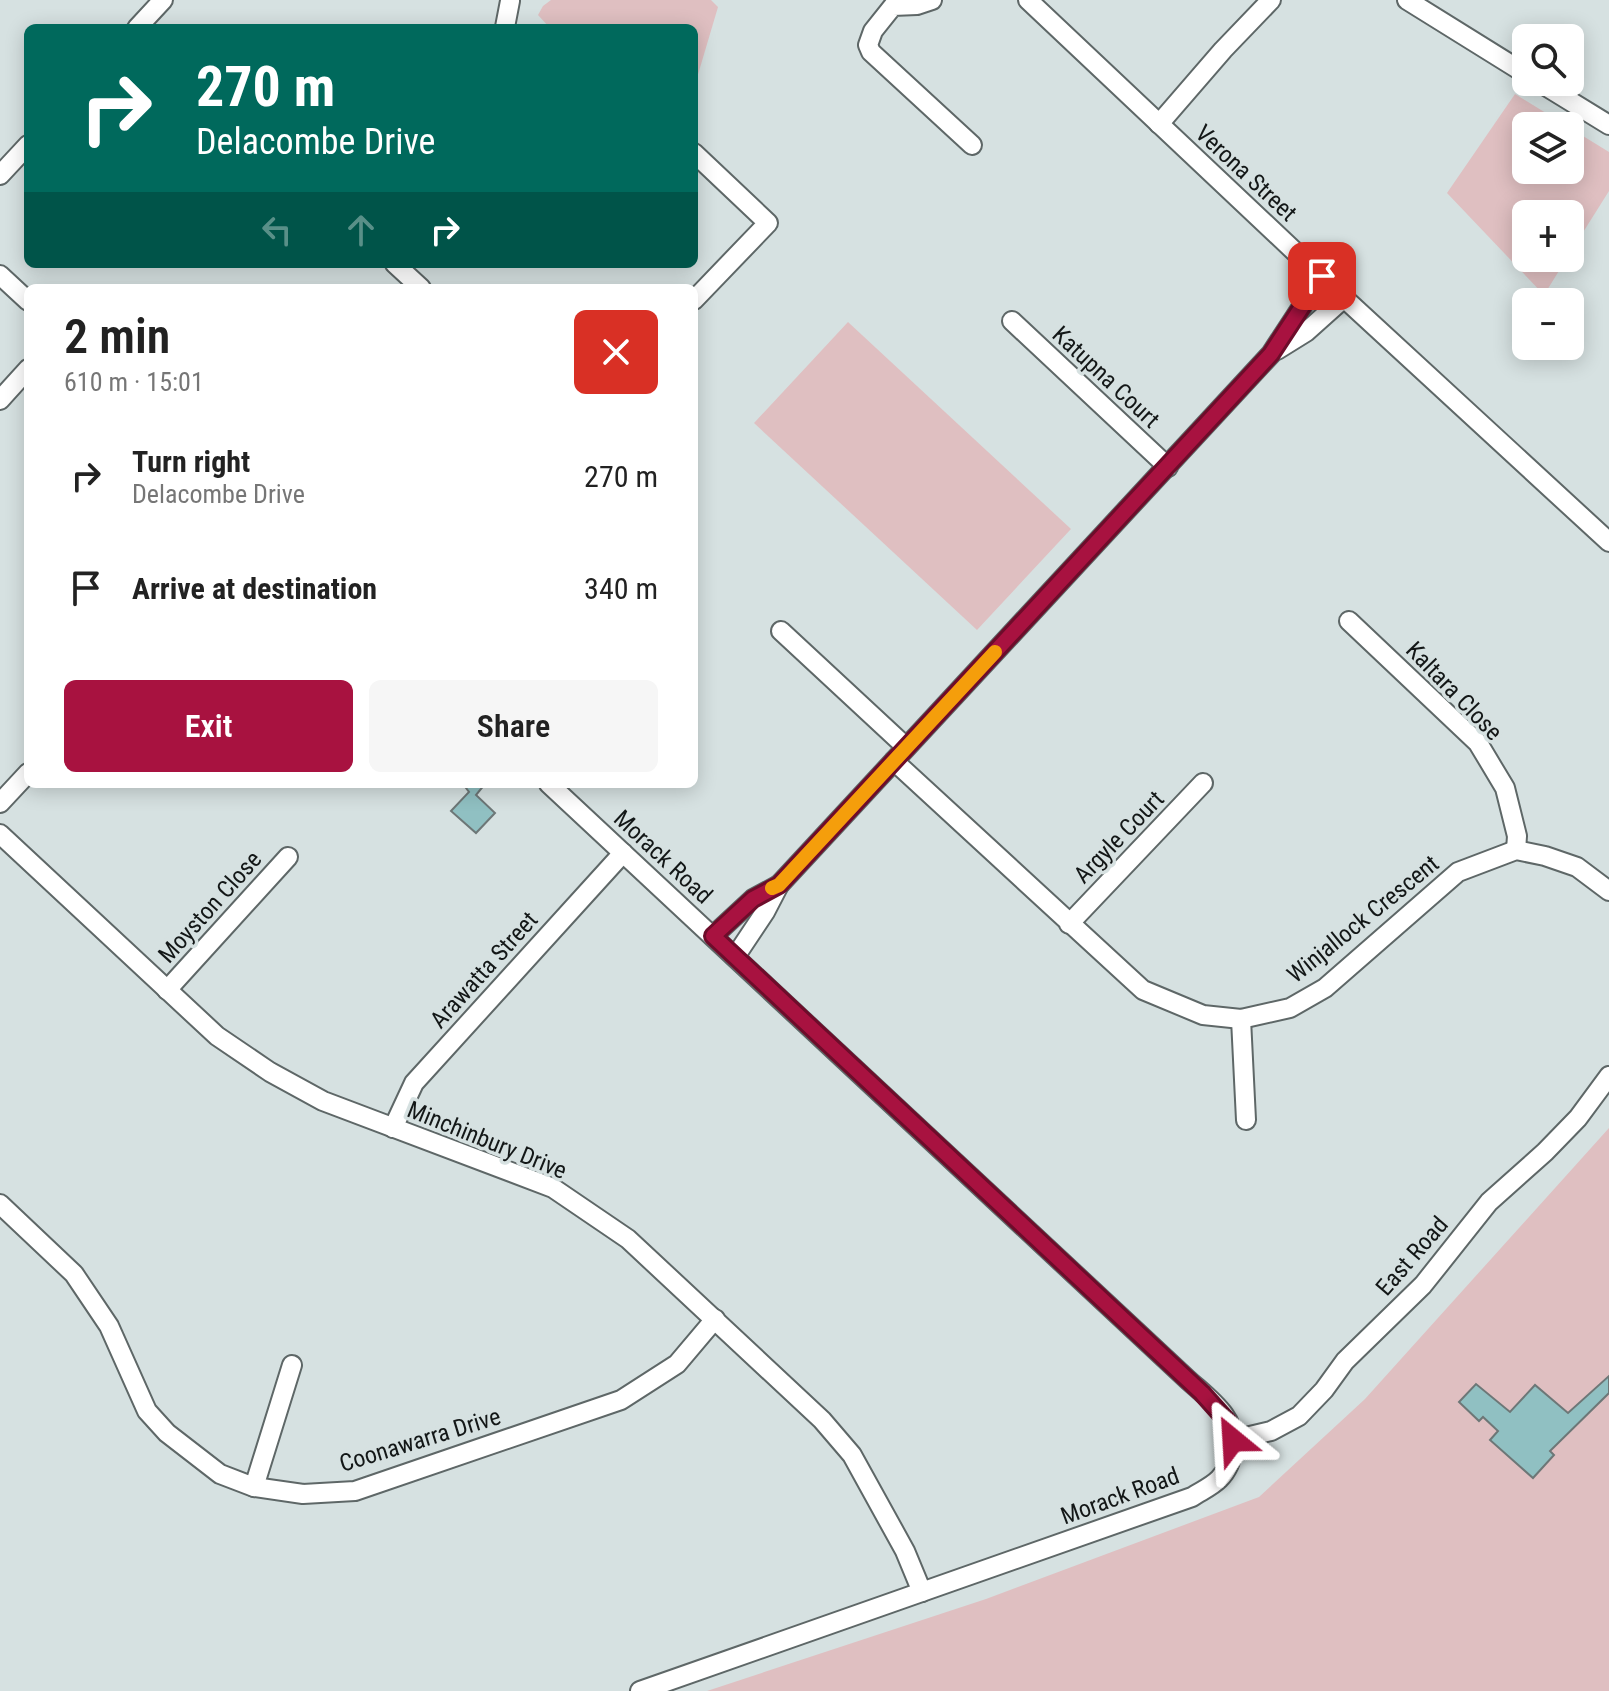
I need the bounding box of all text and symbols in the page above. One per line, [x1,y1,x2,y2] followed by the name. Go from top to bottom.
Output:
[1512,24,1584,360] map controls
[1512,24,1584,96] button: search
[196,54,335,120] text: 270 m
[64,56,168,160] icon: right
[1512,112,1584,184] button: layers
[1190,119,1302,227] street label: Verona Street
[196,121,435,163] text: Delacombe Drive
[1512,200,1584,272] button: +
[255,208,299,252] icon: left
[339,208,383,252] icon: ahead
[423,208,467,252] icon: right
[1288,242,1356,310] pin
[1300,254,1344,298] icon: arrive
[1512,288,1584,360] button: −
[64,308,170,365] text: 2 min
[574,310,658,394] button: close
[1047,320,1165,434] street label: Katupna Court
[64,367,204,397] text: 610 m · 15:01
[132,444,250,479] text: Turn right
[64,454,108,498] icon: right
[584,459,658,494] text: 270 m
[132,479,305,509] text: Delacombe Drive
[64,566,108,610] icon: arrive
[132,571,377,606] text: Arrive at destination
[584,571,658,606] text: 340 m
[1400,636,1508,746] street label: Kaltara Close
[64,680,353,772] button: Exit
[369,680,658,772] button: Share
[1068,785,1170,889] street label: Argyle Court
[608,804,718,910] street label: Morack Road
[153,845,267,969] street label: Moyston Close
[1282,849,1444,989] street label: Winjallock Crescent
[425,906,543,1034] street label: Arawatta Street
[403,1095,571,1185] street label: Minchinbury Drive
[1370,1211,1454,1301] street label: East Road
[1191,1398,1275,1482] position arrow
[336,1402,504,1478] street label: Coonawarra Drive
[1057,1462,1183,1530] street label: Morack Road

